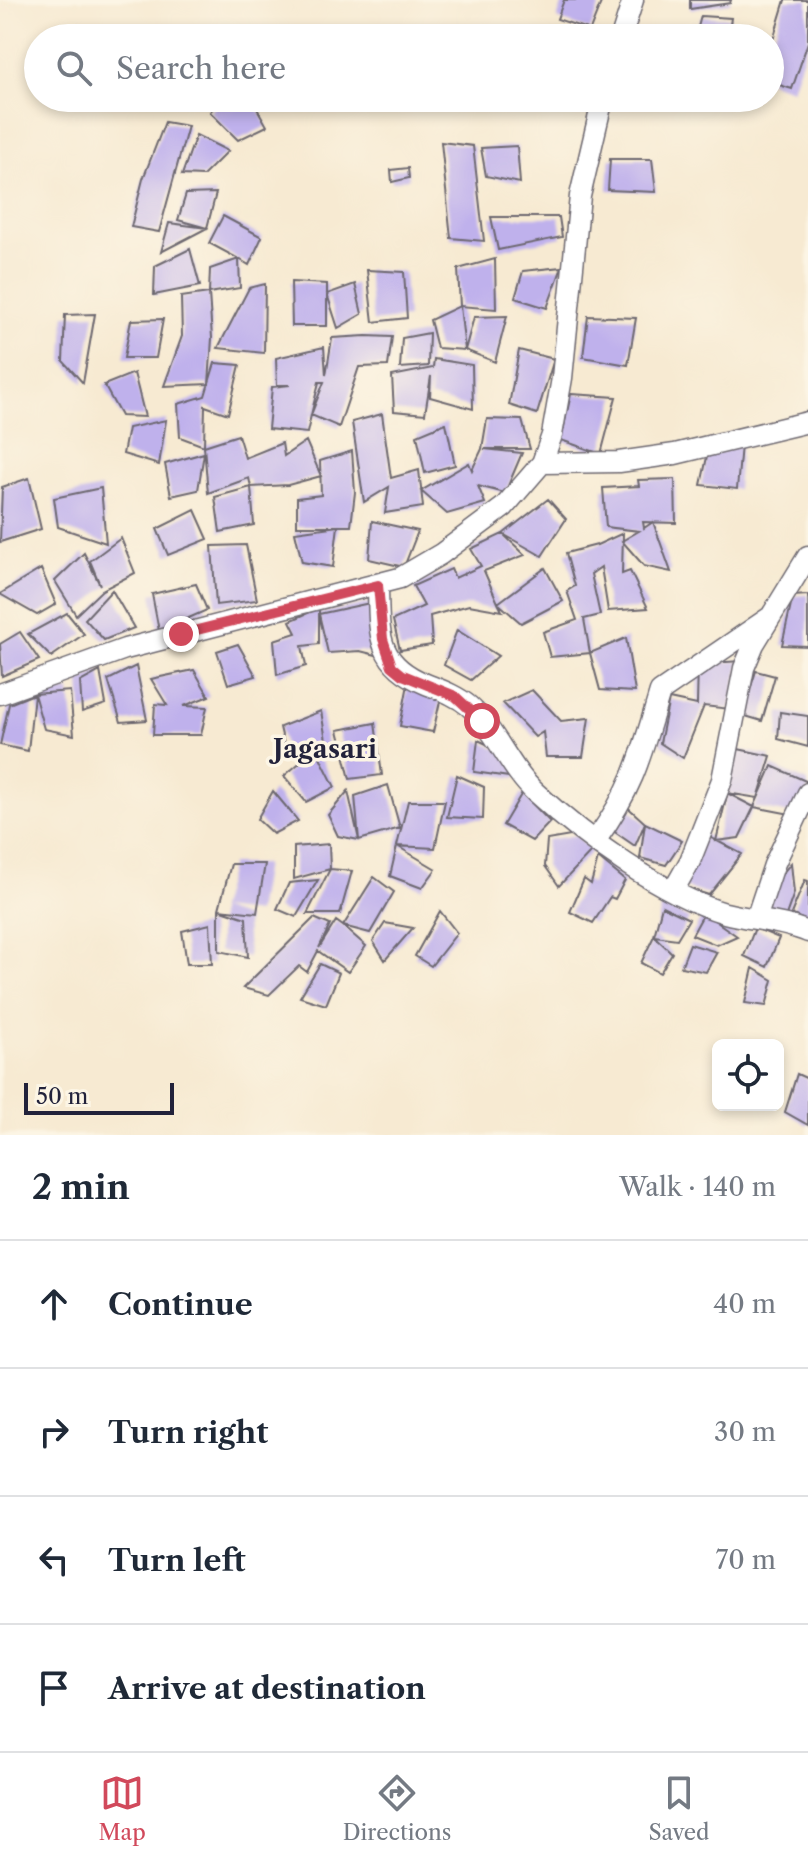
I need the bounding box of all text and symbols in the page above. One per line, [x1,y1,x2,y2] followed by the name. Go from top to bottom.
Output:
[24,24,784,112] search box
[52,46,96,90] icon: search
[116,50,286,87] text: Search here
[163,616,199,652] route end
[464,703,500,739] route start
[269,733,377,765] district label: Jagasari
[712,1039,784,1111] map controls
[712,1039,784,1111] button: locate
[24,1079,174,1115] scale bar
[36,1083,88,1110] text: 50 m
[32,1166,130,1208] text: 2 min
[619,1171,776,1203] text: Walk · 140 m
[32,1282,76,1326] icon: ahead
[108,1286,253,1323] text: Continue
[713,1288,776,1320] text: 40 m
[32,1410,76,1454] icon: right
[108,1414,268,1451] text: Turn right
[714,1416,776,1448] text: 30 m
[32,1538,76,1582] icon: left
[108,1542,245,1579] text: Turn left
[716,1544,776,1576] text: 70 m
[32,1666,76,1710] icon: arrive
[108,1670,426,1707] text: Arrive at destination
[98,1771,146,1846] tab: Map
[343,1771,451,1846] tab: Directions
[648,1771,709,1846] tab: Saved

